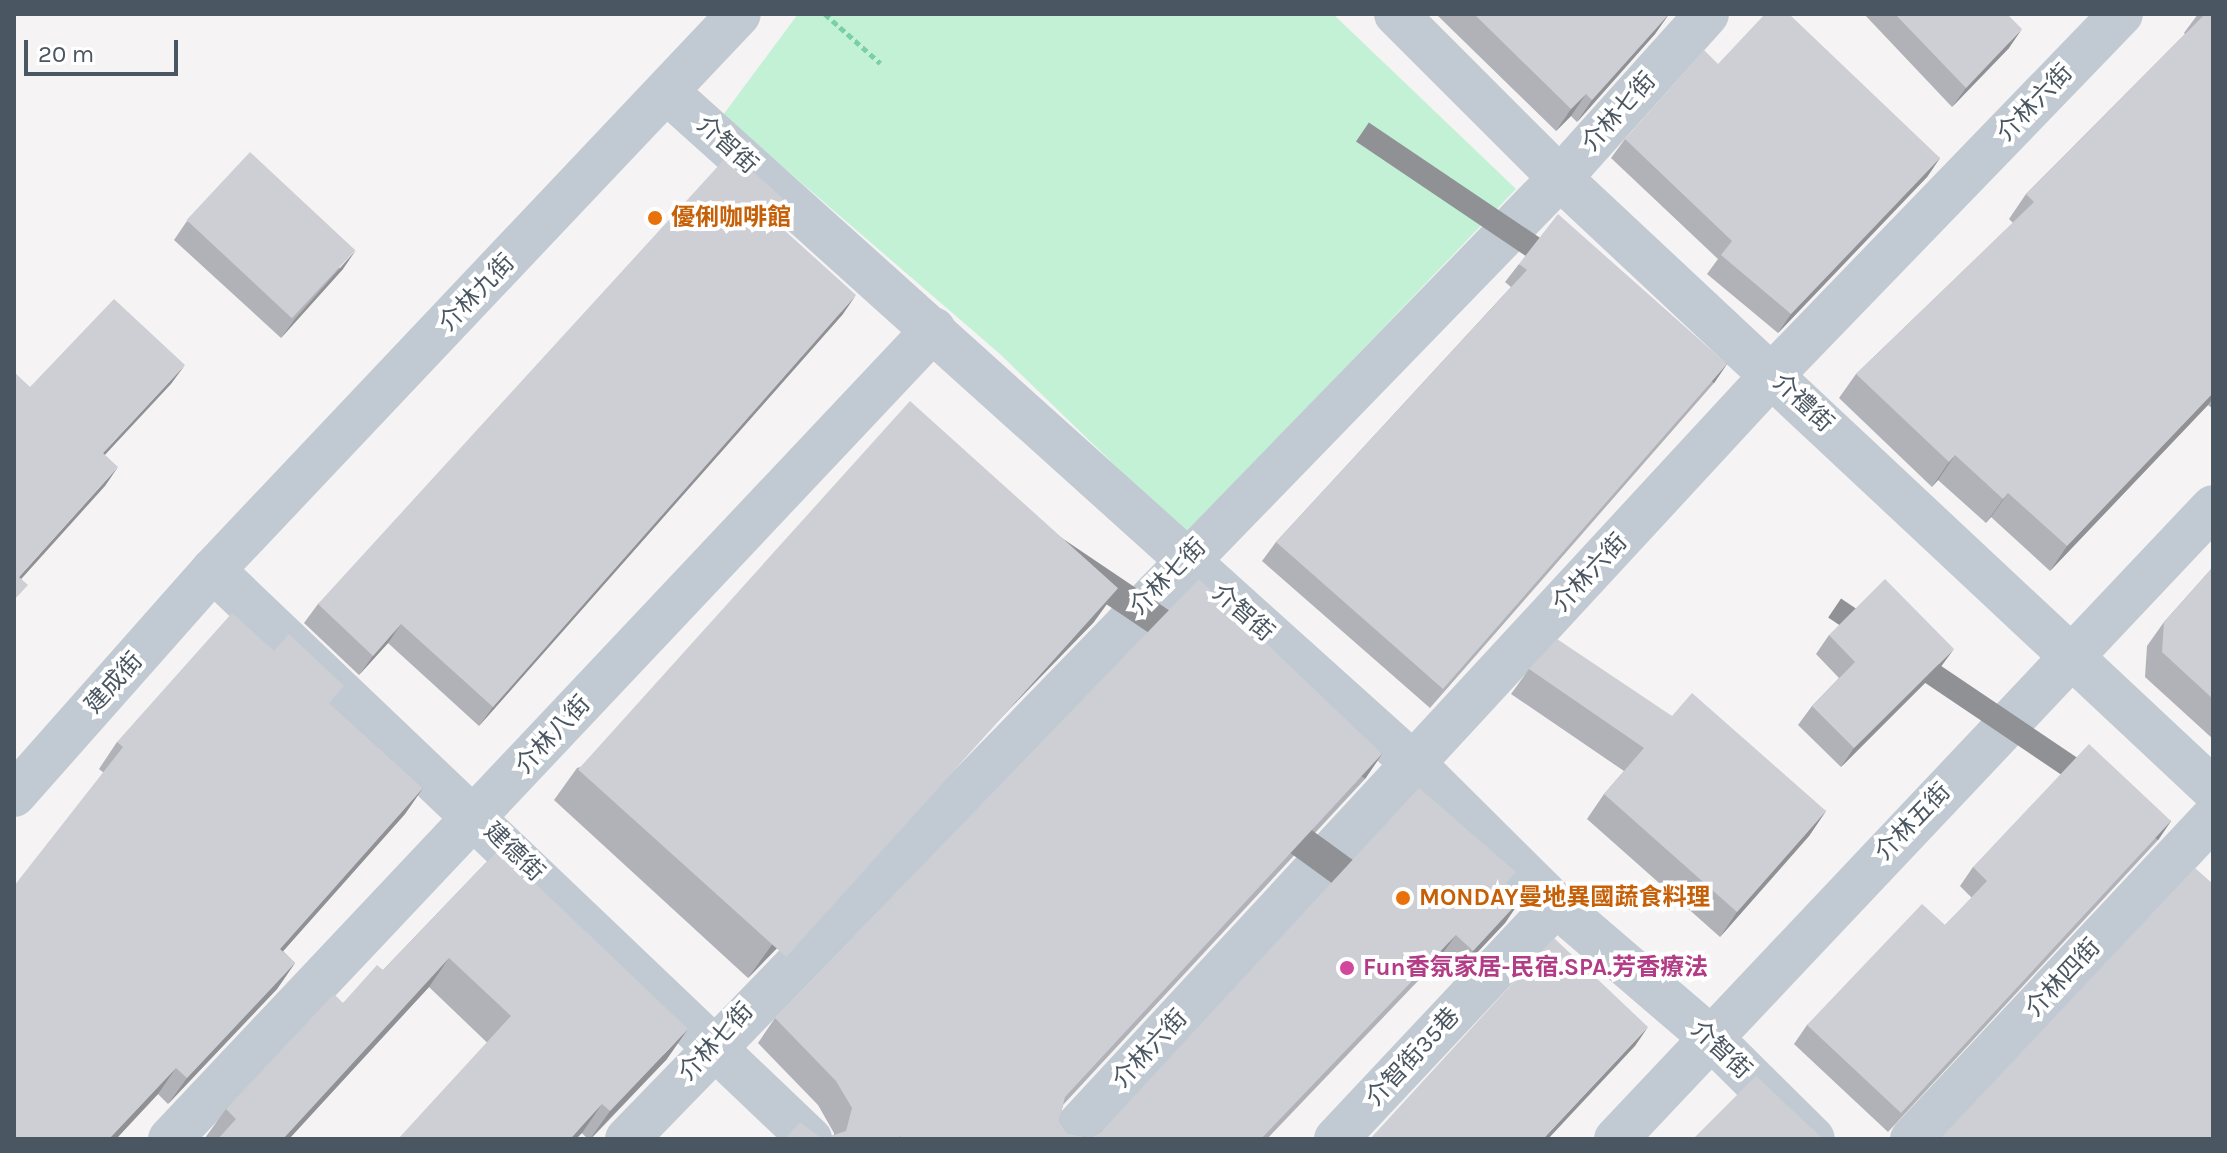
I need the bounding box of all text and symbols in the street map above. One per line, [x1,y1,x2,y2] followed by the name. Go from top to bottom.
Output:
[28,24,182,74] scale bar
[38,40,94,68] text: 20 m
[1991,58,2079,148] street label: 介林六街
[1576,67,1662,157] street label: 介林七街
[691,110,763,180] street label: 介智街
[671,204,791,232] place label: 優俐咖啡館
[646,209,664,227] marker: 優俐咖啡館
[433,248,521,338] street label: 介林九街
[1767,368,1839,438] street label: 介禮街
[1547,528,1633,618] street label: 介林六街
[1124,533,1212,621] street label: 介林七街
[1206,579,1280,647] street label: 介智街
[79,647,149,719] street label: 建成街
[510,690,596,780] street label: 介林八街
[1869,777,1957,867] street label: 介林五街
[478,817,550,887] street label: 建德街
[1419,884,1710,912] place label: MONDAY曼地異國蔬食料理
[1394,889,1412,907] marker: MONDAY曼地異國蔬食料理
[2020,933,2106,1023] street label: 介林四街
[1363,954,1708,982] place label: Fun香氛家居-民宿.SPA.芳香療法
[1338,959,1356,977] marker: Fun香氛家居-民宿.SPA.芳香療法
[673,997,759,1087] street label: 介林七街
[1360,1002,1466,1112] street label: 介智街35巷
[1107,1004,1193,1094] street label: 介林六街
[1685,1015,1757,1085] street label: 介智街

